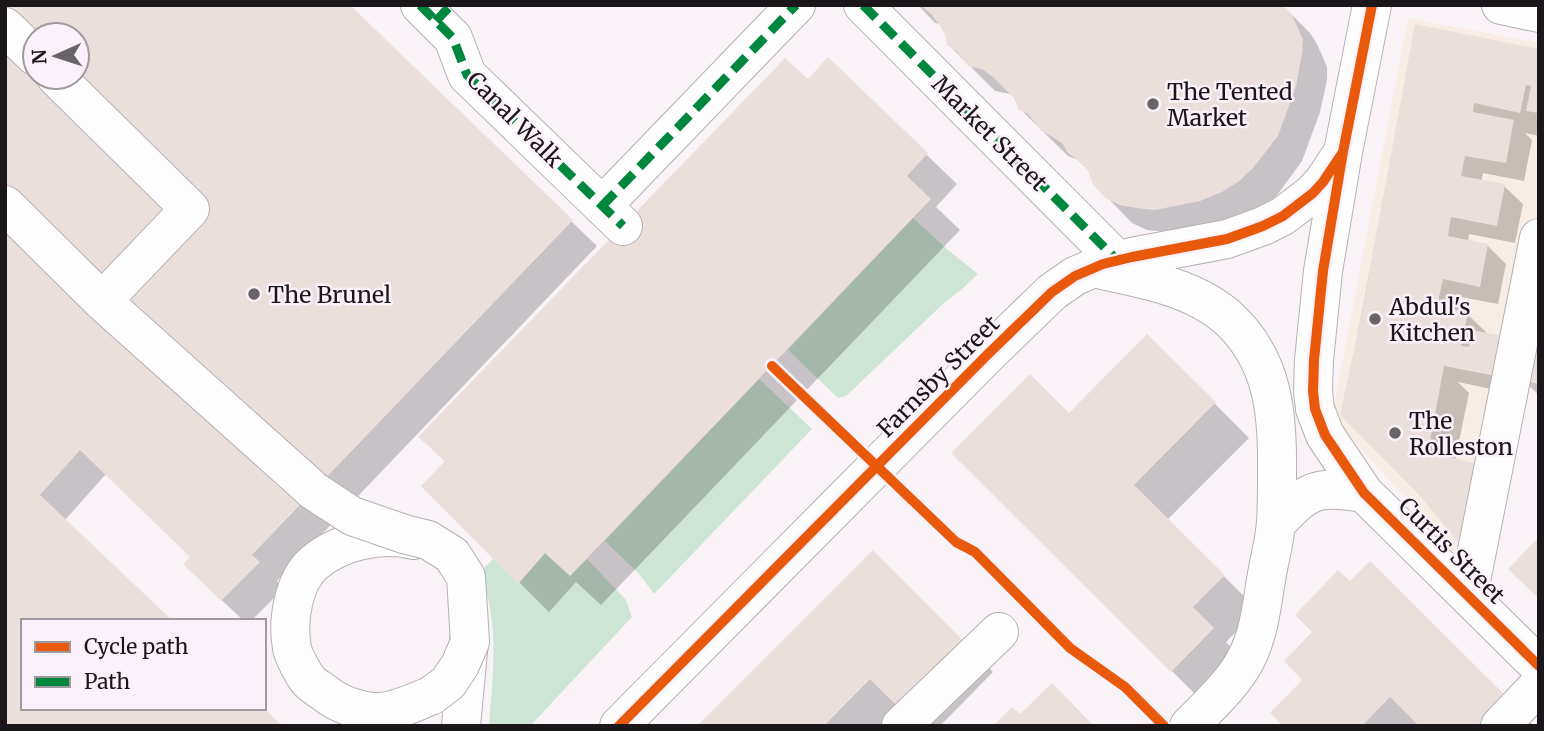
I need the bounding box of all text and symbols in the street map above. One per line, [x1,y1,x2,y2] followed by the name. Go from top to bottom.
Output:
[21,21,91,91] north arrow
[27,49,51,65] text: N
[461,65,569,173] street label: Canal Walk
[926,69,1054,197] street label: Market Street
[1167,77,1293,132] place label: The Tented Market
[1145,96,1161,112] marker: The Tented Market
[268,280,391,309] place label: The Brunel
[246,286,262,302] marker: The Brunel
[1388,292,1475,347] place label: Abdul's Kitchen
[871,309,1005,443] street label: Farnsby Street
[1367,311,1383,327] marker: Abdul's Kitchen
[1409,406,1513,461] place label: The Rolleston
[1387,425,1403,441] marker: The Rolleston
[1393,491,1511,609] street label: Curtis Street
[21,619,266,710] legend
[84,633,188,660] text: Cycle path
[84,668,130,695] text: Path

